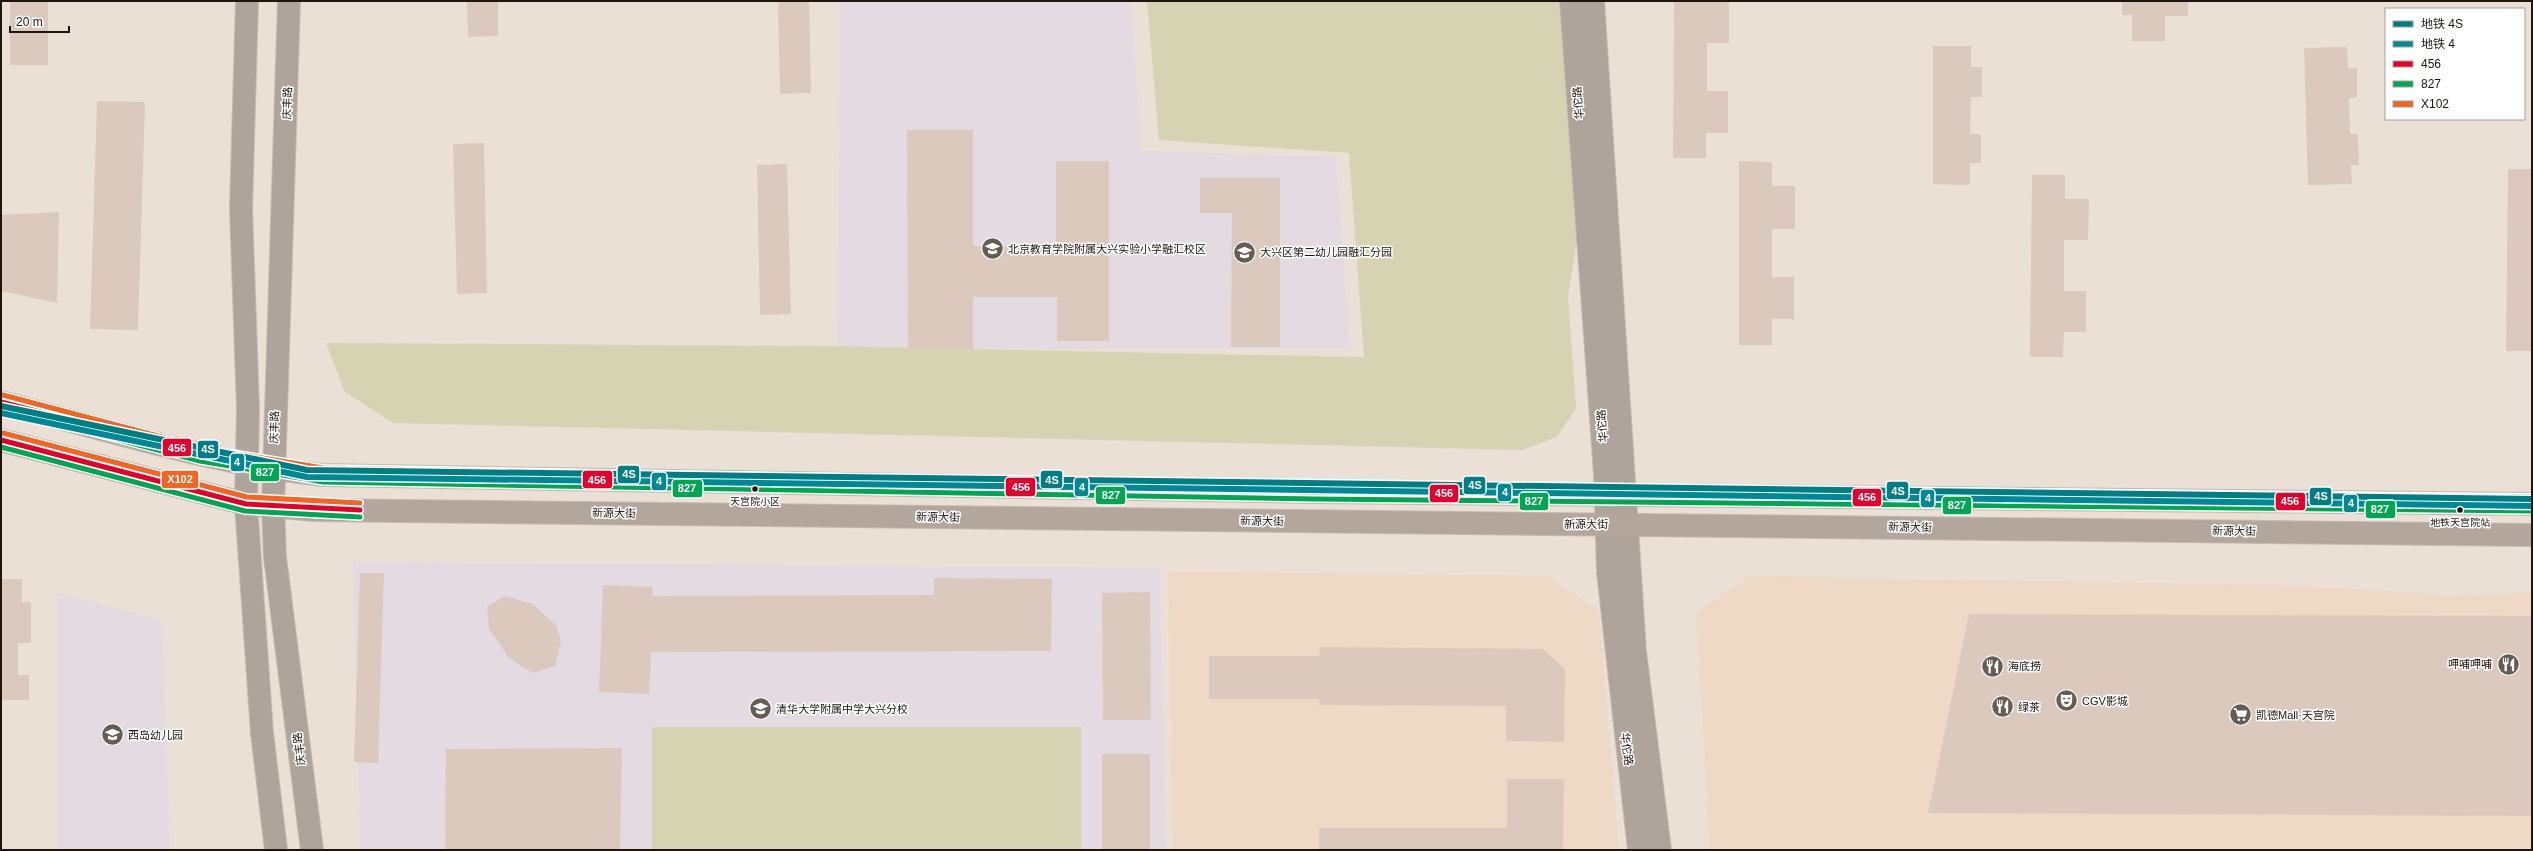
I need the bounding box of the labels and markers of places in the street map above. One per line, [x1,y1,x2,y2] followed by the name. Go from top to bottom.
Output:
[980,236,1006,262] school or university icon: 北京教育学院附属大兴实验小学融汇校区
[1232,239,1258,265] school or university icon: 大兴区第二幼儿园融汇分园
[1008,243,1206,255] place label: 北京教育学院附属大兴实验小学融汇校区
[1260,246,1392,258] place label: 大兴区第二幼儿园融汇分园
[750,484,760,494] marker: 天宫院小区
[730,496,780,507] place label: 天宫院小区
[2455,505,2465,515] marker: 地铁天宫院站
[2430,517,2490,528] place label: 地铁天宫院站
[2495,651,2521,677] restaurant icon: 呷哺呷哺
[1980,653,2006,679] restaurant icon: 海底捞
[2448,658,2492,670] place label: 呷哺呷哺
[2008,660,2041,672] place label: 海底捞
[2054,688,2080,714] theatre icon: CGV影城
[1989,694,2015,720] restaurant icon: 绿茶
[2082,695,2128,707] place label: CGV影城
[747,696,773,722] school or university icon: 清华大学附属中学大兴分校
[2018,701,2040,713] place label: 绿茶
[2227,702,2253,728] supermarket icon: 凯德Mall·天宫院
[776,703,908,715] place label: 清华大学附属中学大兴分校
[2256,709,2335,721] place label: 凯德Mall·天宫院
[99,722,125,748] school or university icon: 西岛幼儿园
[128,729,183,741] place label: 西岛幼儿园

